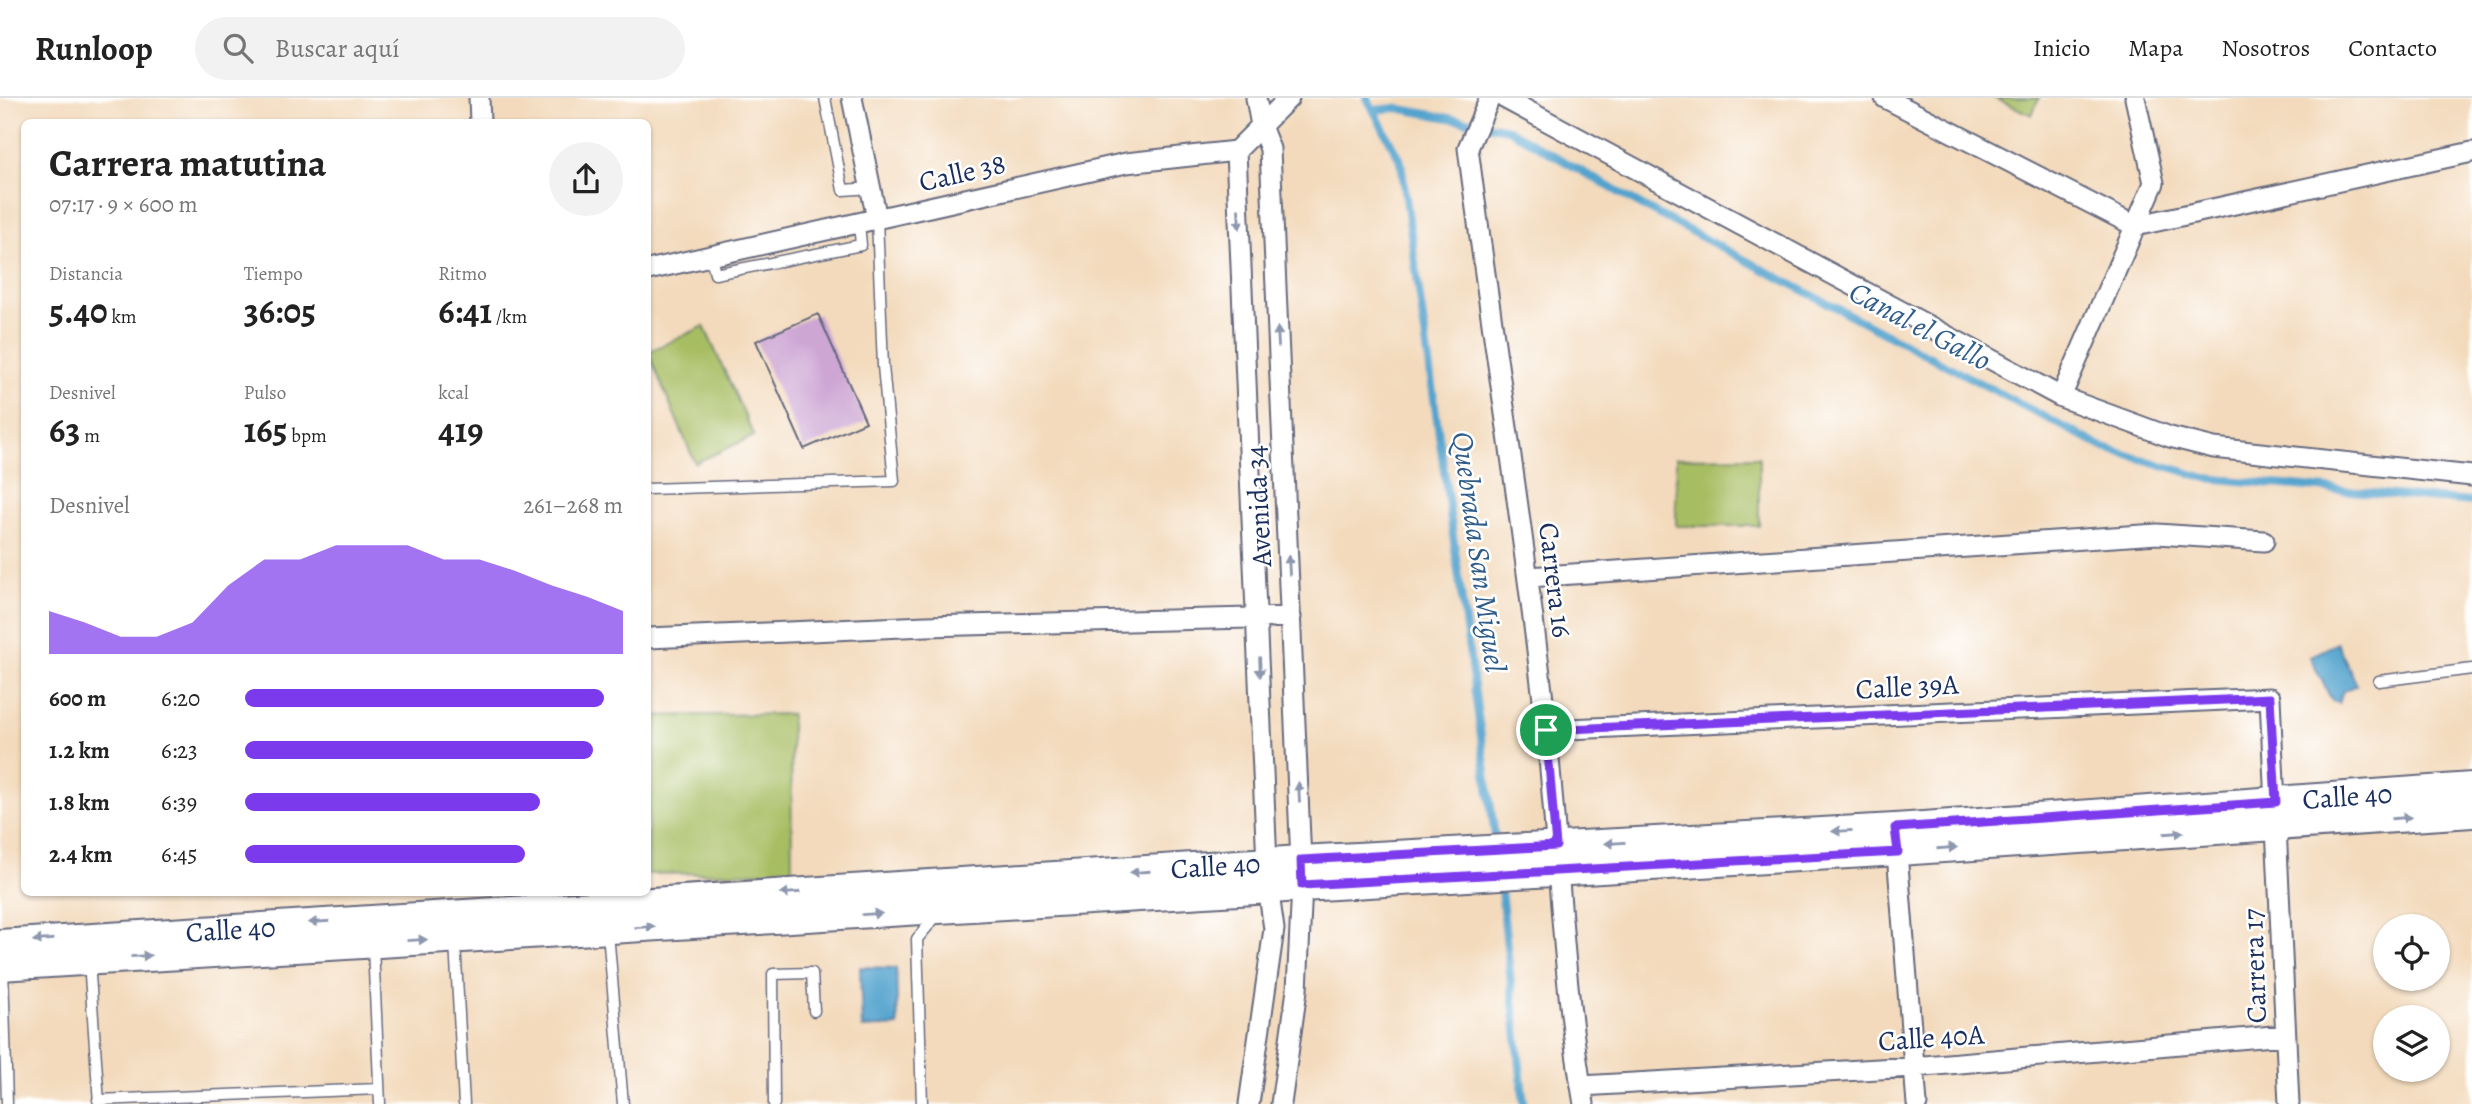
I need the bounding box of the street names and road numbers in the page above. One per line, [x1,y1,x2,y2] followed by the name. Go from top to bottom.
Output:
[915,145,1009,201] street label: Calle 38
[1237,444,1281,569] street label: Avenida 34
[1529,520,1581,640] street label: Carrera 16
[1855,665,1960,709] street label: Calle 39A
[2301,775,2394,819] street label: Calle 40
[1169,845,1262,888] street label: Calle 40
[184,908,277,952] street label: Calle 40
[2234,908,2276,1024] street label: Carrera 17
[1877,1015,1986,1061] street label: Calle 40A

